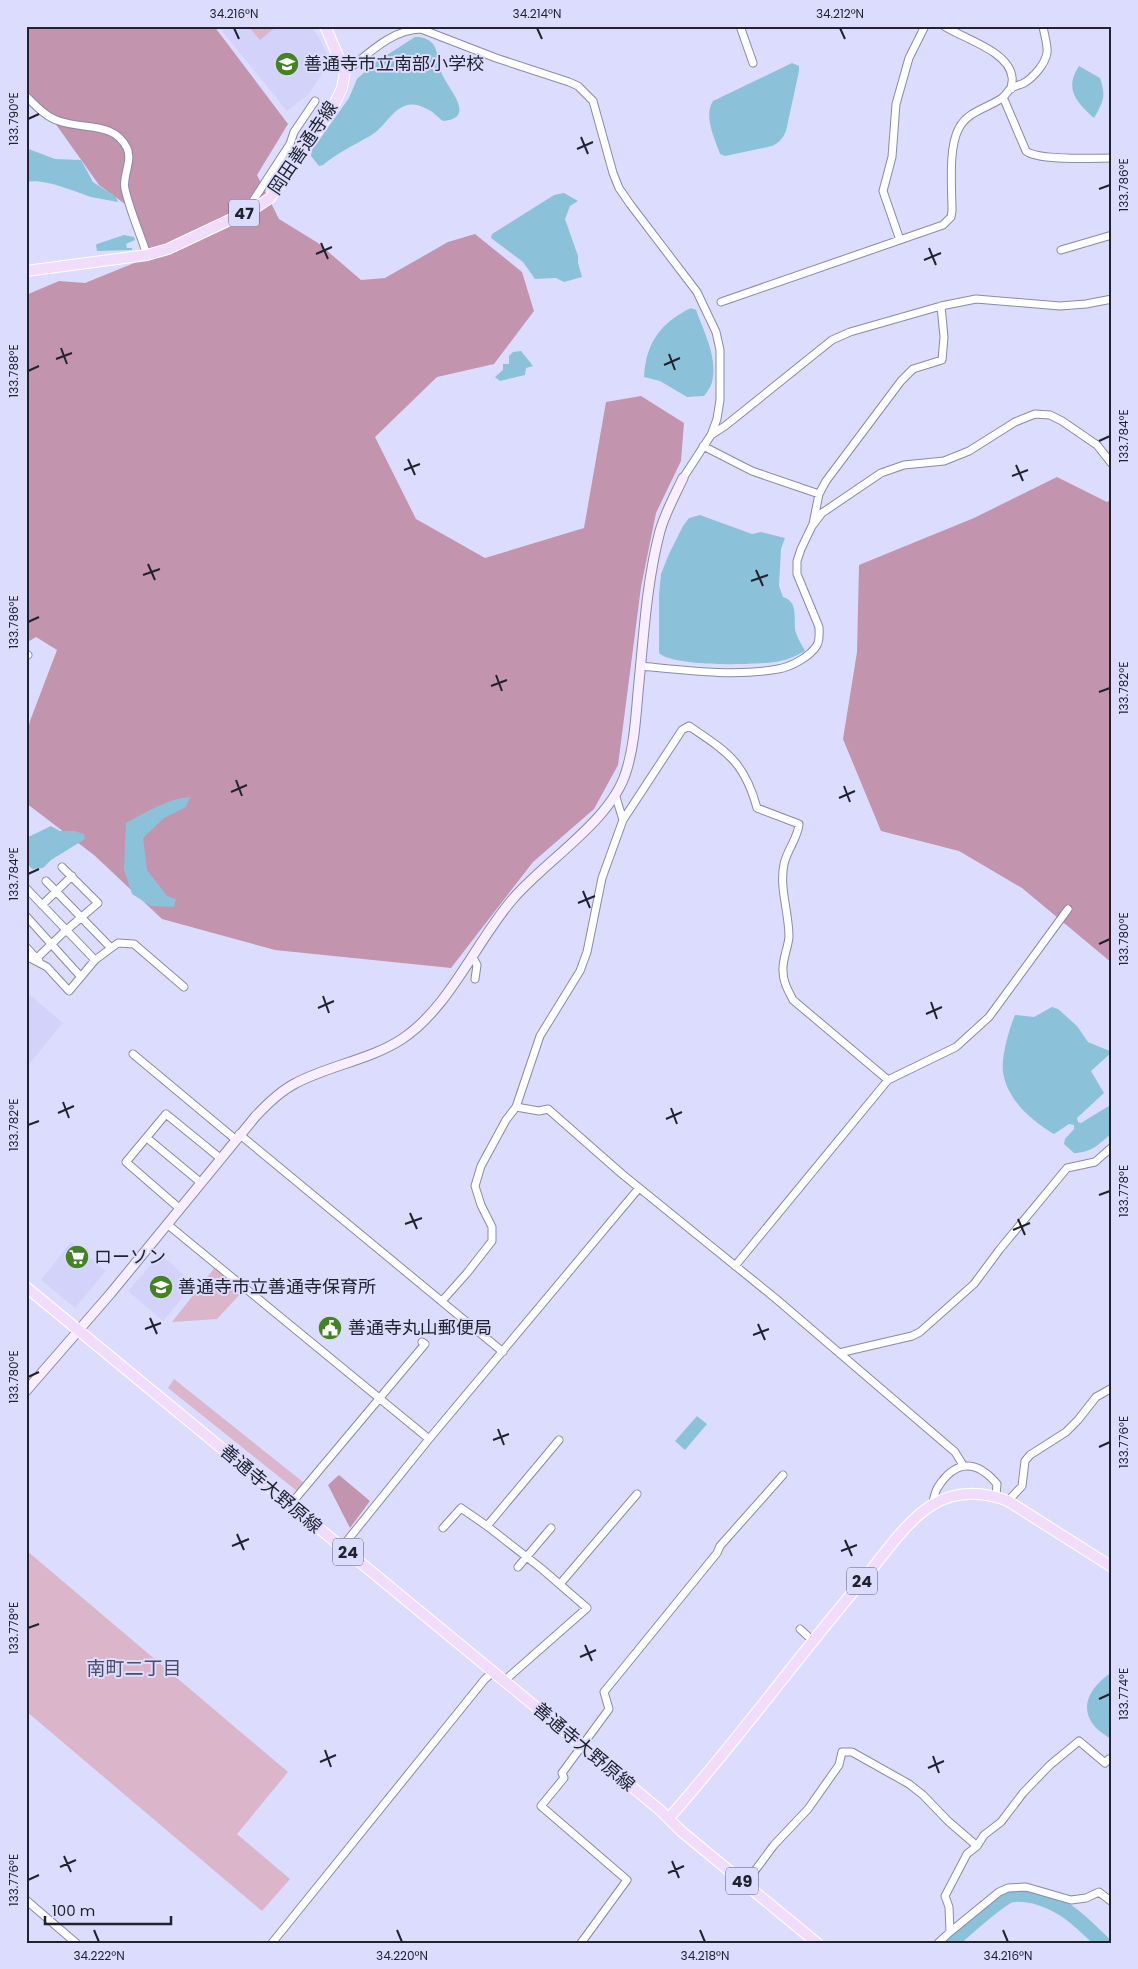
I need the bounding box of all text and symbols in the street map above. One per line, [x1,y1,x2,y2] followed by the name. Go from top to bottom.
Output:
[210,5,258,22] text: 34.216°N
[513,5,561,22] text: 34.214°N
[816,5,864,22] text: 34.212°N
[274,51,300,77] school or university icon: 善通寺市立南部小学校
[304,51,484,76] place label: 善通寺市立南部小学校
[5,92,22,146] text: 133.790°E
[262,96,343,199] street label: 岡田善通寺線
[1115,158,1132,212] text: 133.786°E
[229,200,259,227] road number: 47
[5,344,22,398] text: 133.788°E
[1115,409,1132,463] text: 133.784°E
[5,595,22,649] text: 133.786°E
[1115,662,1132,714] text: 133.782°E
[5,847,22,901] text: 133.784°E
[1115,912,1132,966] text: 133.780°E
[5,1099,22,1151] text: 133.782°E
[1115,1165,1132,1217] text: 133.778°E
[64,1244,90,1270] supermarket icon: ローソン
[94,1244,166,1269] place label: ローソン
[148,1274,174,1300] school or university icon: 善通寺市立善通寺保育所
[178,1274,376,1299] place label: 善通寺市立善通寺保育所
[317,1315,343,1341] public building icon: 善通寺丸山郵便局
[348,1315,492,1340] place label: 善通寺丸山郵便局
[5,1350,22,1404] text: 133.780°E
[1115,1416,1132,1468] text: 133.776°E
[215,1439,328,1539] street label: 善通寺大野原線
[333,1538,363,1565] road number: 24
[847,1568,877,1594] road number: 24
[5,1602,22,1654] text: 133.778°E
[86,1655,182,1682] district label: 南町二丁目
[1115,1668,1132,1720] text: 133.774°E
[528,1697,641,1797] street label: 善通寺大野原線
[5,1854,22,1906] text: 133.776°E
[726,1868,758,1894] road number: 49
[45,1894,171,1926] scale bar
[52,1900,95,1921] text: 100 m
[73,1947,125,1964] text: 34.222°N
[376,1947,428,1964] text: 34.220°N
[681,1947,729,1964] text: 34.218°N
[984,1947,1032,1964] text: 34.216°N

